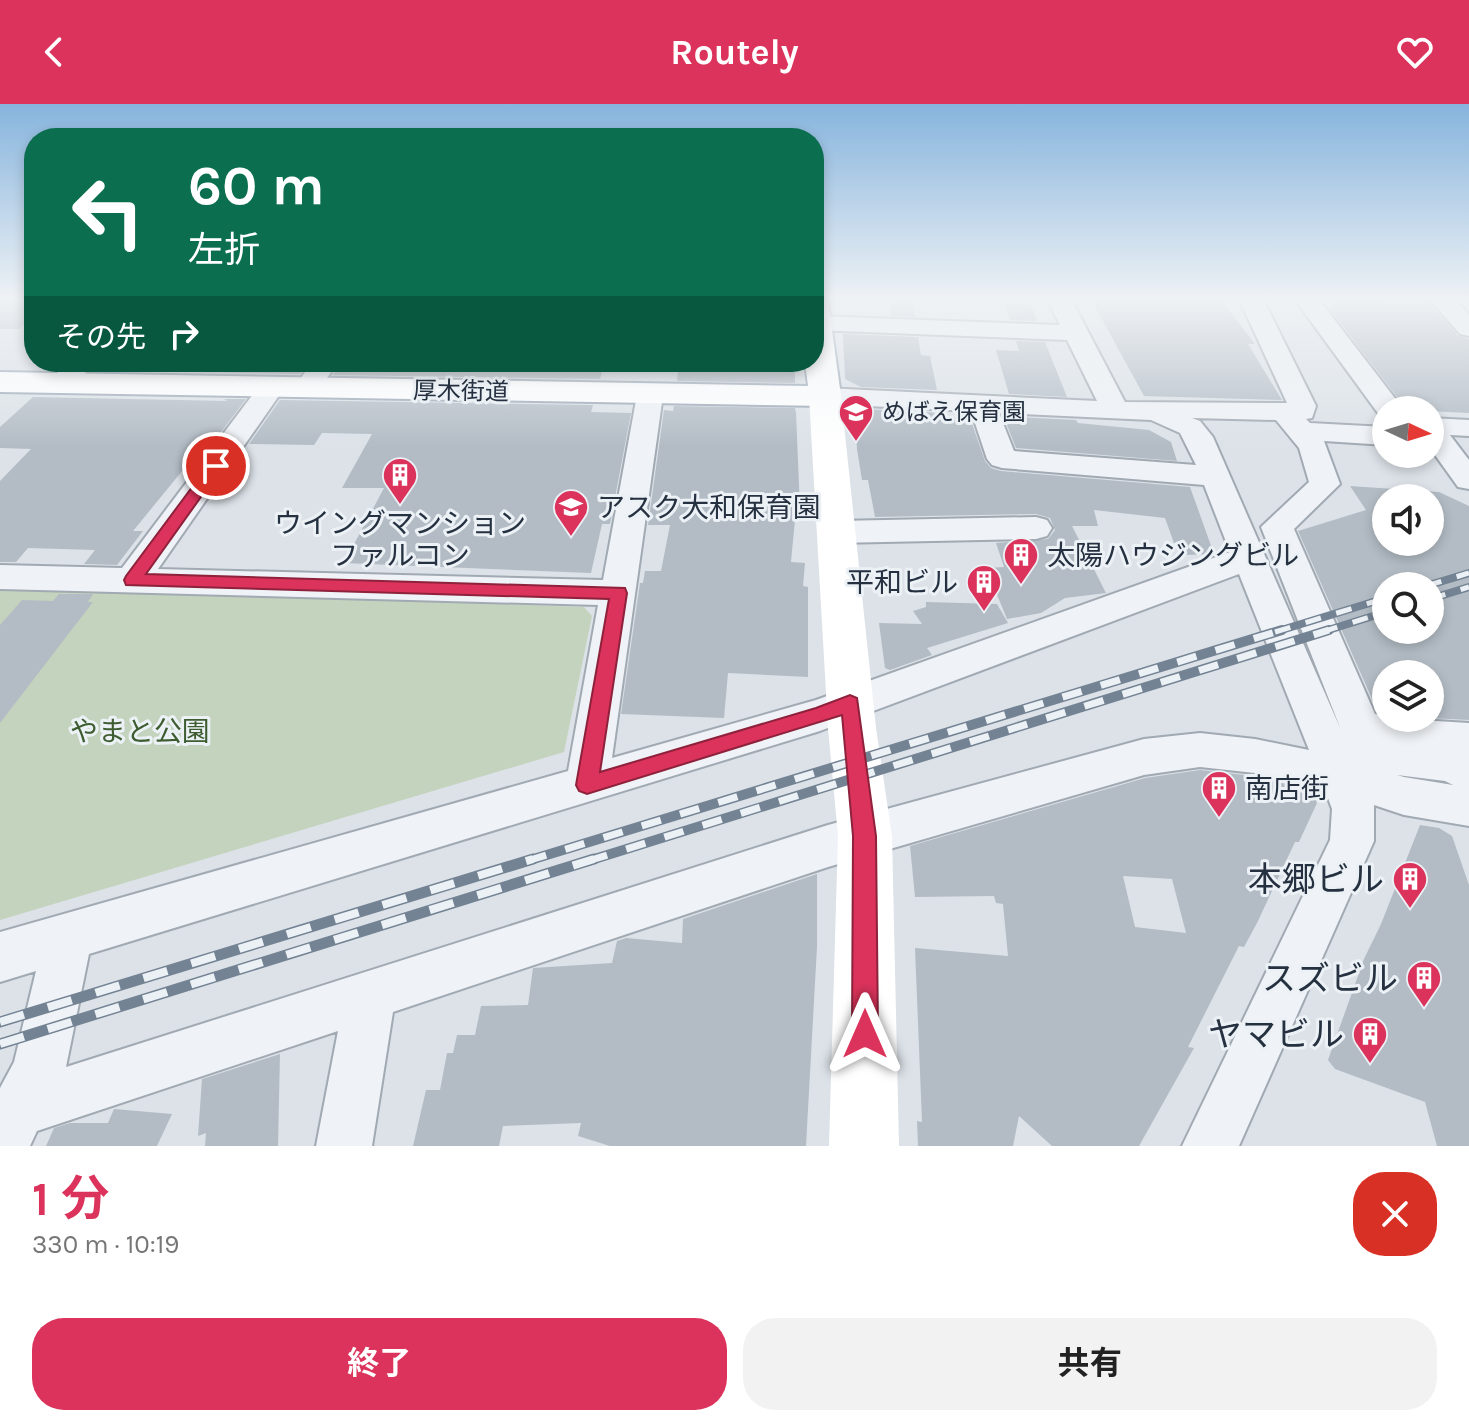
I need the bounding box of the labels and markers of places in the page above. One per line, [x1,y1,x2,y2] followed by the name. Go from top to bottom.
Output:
[837,393,875,443] school or university icon: めばえ保育園
[882,398,1026,426] place label: めばえ保育園
[182,432,250,500] pin
[381,456,419,506] building icon: ウイングマンション ファルコン
[552,488,590,538] school or university icon: アスク大和保育園
[597,491,821,524] place label: アスク大和保育園
[274,507,526,572] place label: ウイングマンション ファルコン
[1002,536,1040,586] building icon: 太陽ハウジングビル
[1047,539,1299,572] place label: 太陽ハウジングビル
[965,563,1003,613] building icon: 平和ビル
[846,566,958,599] place label: 平和ビル
[1200,769,1238,819] building icon: 南店街
[1245,772,1329,805] place label: 南店街
[1248,860,1384,900] place label: 本郷ビル
[1391,860,1429,910] building icon: 本郷ビル
[1262,959,1398,999] place label: スズビル
[1405,959,1443,1009] building icon: スズビル
[1208,1015,1344,1055] place label: ヤマビル
[1351,1015,1389,1065] building icon: ヤマビル

